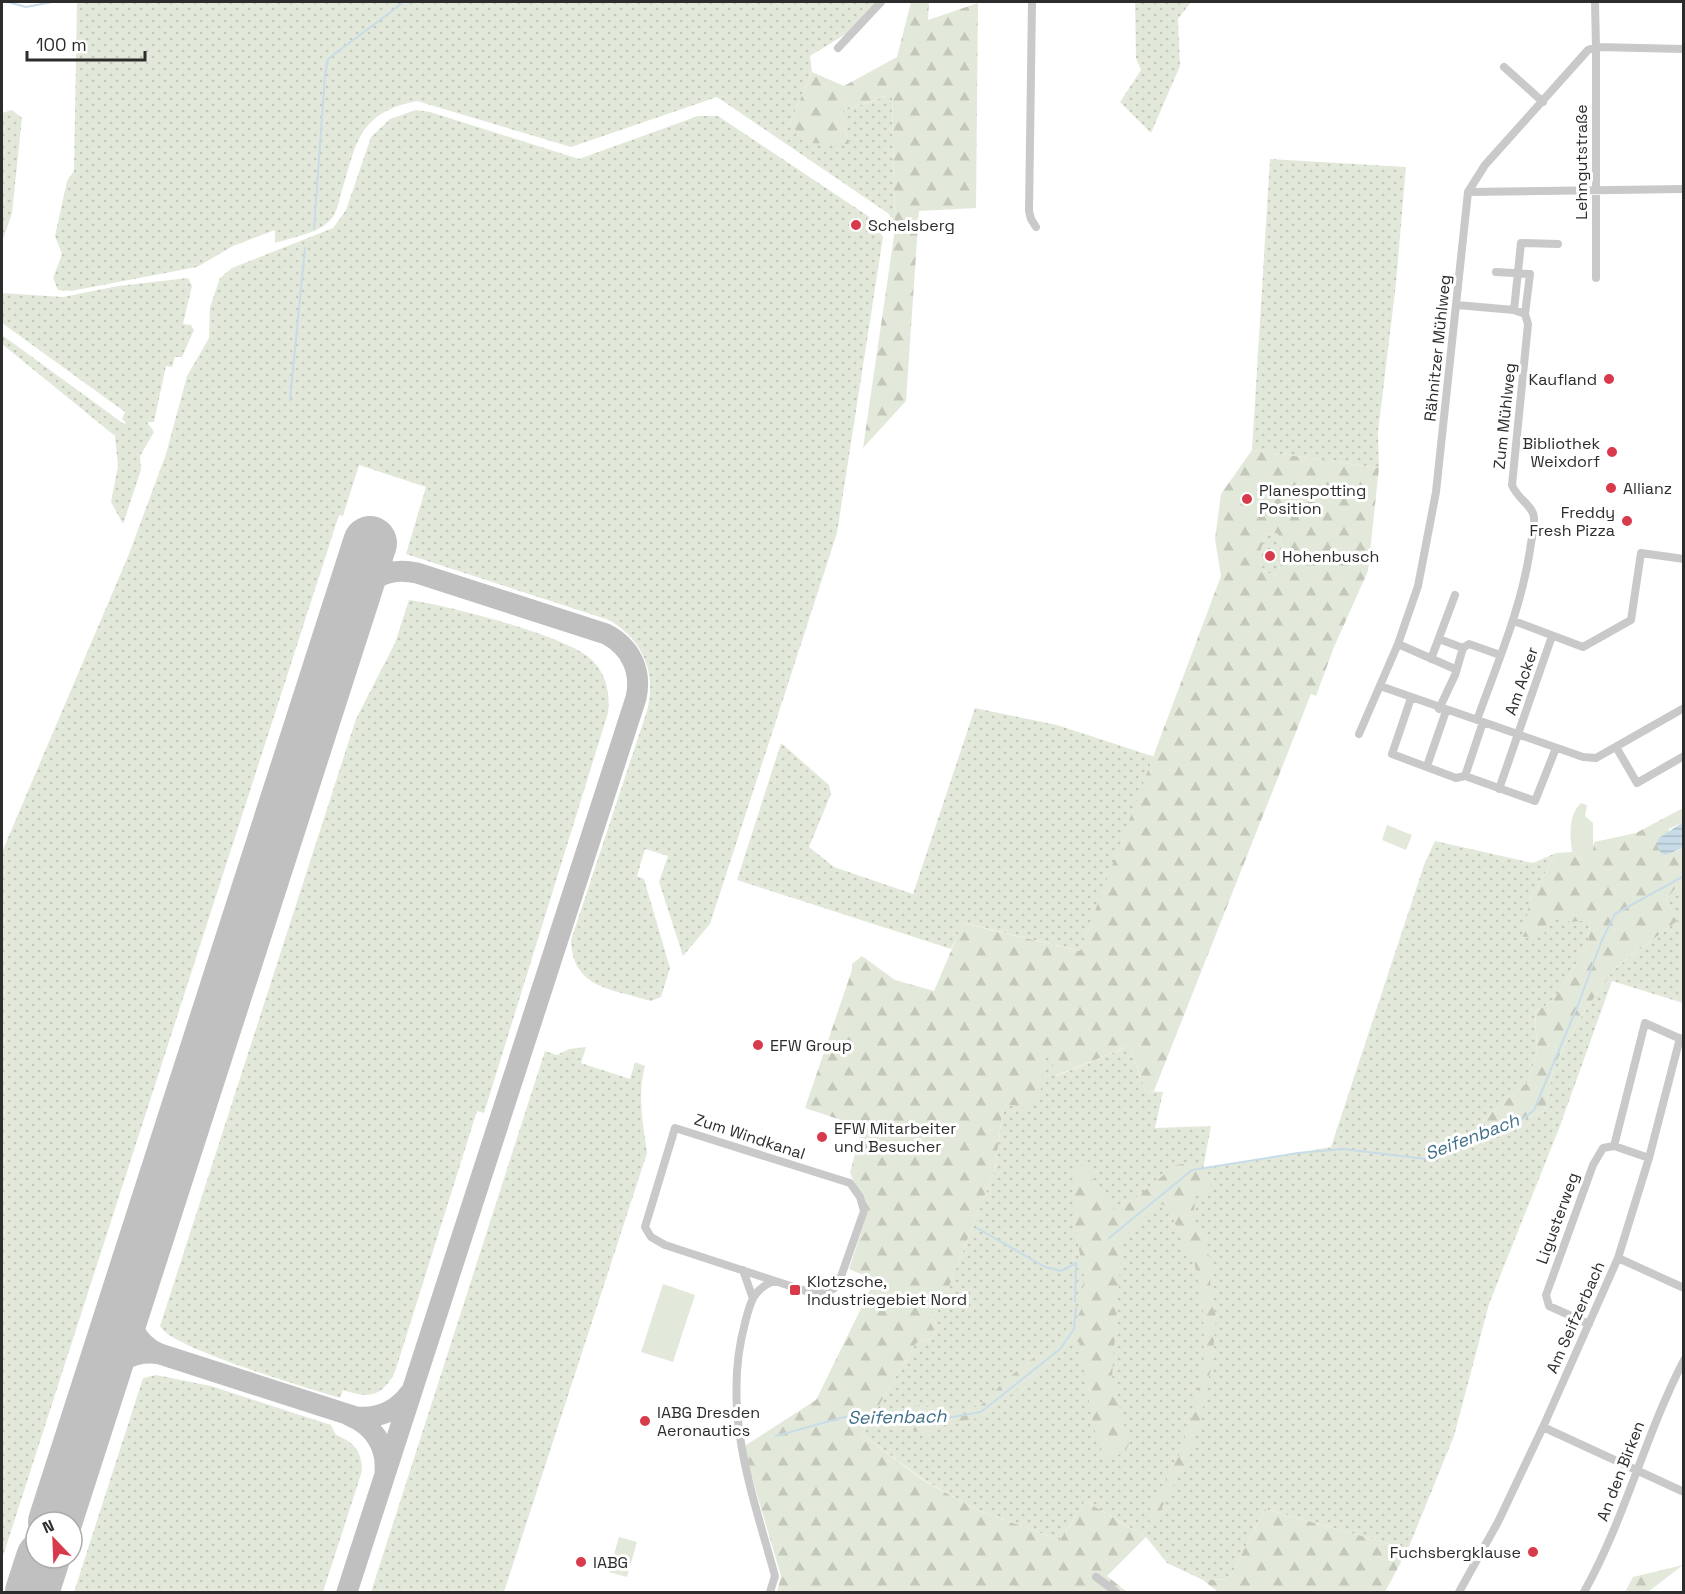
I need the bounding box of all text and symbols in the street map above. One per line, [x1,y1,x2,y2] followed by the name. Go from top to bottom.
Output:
[27,24,146,62] scale bar
[36,33,87,56] text: 100 m
[1571,104,1592,220] street label: Lehngutstraße
[868,215,955,236] place label: Schelsberg
[849,218,863,232] marker: Schelsberg
[1419,274,1456,423] street label: Rähnitzer Mühlweg
[1488,362,1521,470] street label: Zum Mühlweg
[1529,369,1597,390] place label: Kaufland
[1602,372,1616,386] marker: Kaufland
[1523,433,1600,472] place label: Bibliothek Weixdorf
[1605,445,1619,459] marker: Bibliothek Weixdorf
[1623,478,1672,499] place label: Allianz
[1259,480,1366,519] place label: Planespotting Position
[1604,481,1618,495] marker: Allianz
[1240,492,1254,506] marker: Planespotting Position
[1529,502,1615,541] place label: Freddy Fresh Pizza
[1620,514,1634,528] marker: Freddy Fresh Pizza
[1282,546,1379,567] place label: Hohenbusch
[1263,549,1277,563] marker: Hohenbusch
[1500,644,1543,718] street label: Am Acker
[770,1035,852,1056] place label: EFW Group
[751,1038,765,1052] marker: EFW Group
[1422,1108,1523,1165] water label: Seifenbach
[692,1109,808,1164] street label: Zum Windkanal
[834,1118,956,1157] place label: EFW Mitarbeiter und Besucher
[815,1130,829,1144] marker: EFW Mitarbeiter und Besucher
[1531,1169,1584,1267] street label: Ligusterweg
[1541,1258,1610,1376] street label: Am Seifzerbach
[807,1271,967,1310] place label: Klotzsche, Industriegebiet Nord
[788,1283,802,1297] marker: Klotzsche, Industriegebiet Nord
[657,1402,760,1441] place label: IABG Dresden Aeronautics
[847,1404,948,1429] water label: Seifenbach
[638,1414,652,1428] marker: IABG Dresden Aeronautics
[1592,1418,1649,1524] street label: An den Birken
[24,1510,84,1570] north arrow
[39,1515,57,1538] text: N
[1390,1542,1521,1563] place label: Fuchsbergklause
[1526,1545,1540,1559] marker: Fuchsbergklause
[593,1552,628,1573] place label: IABG
[574,1555,588,1569] marker: IABG

